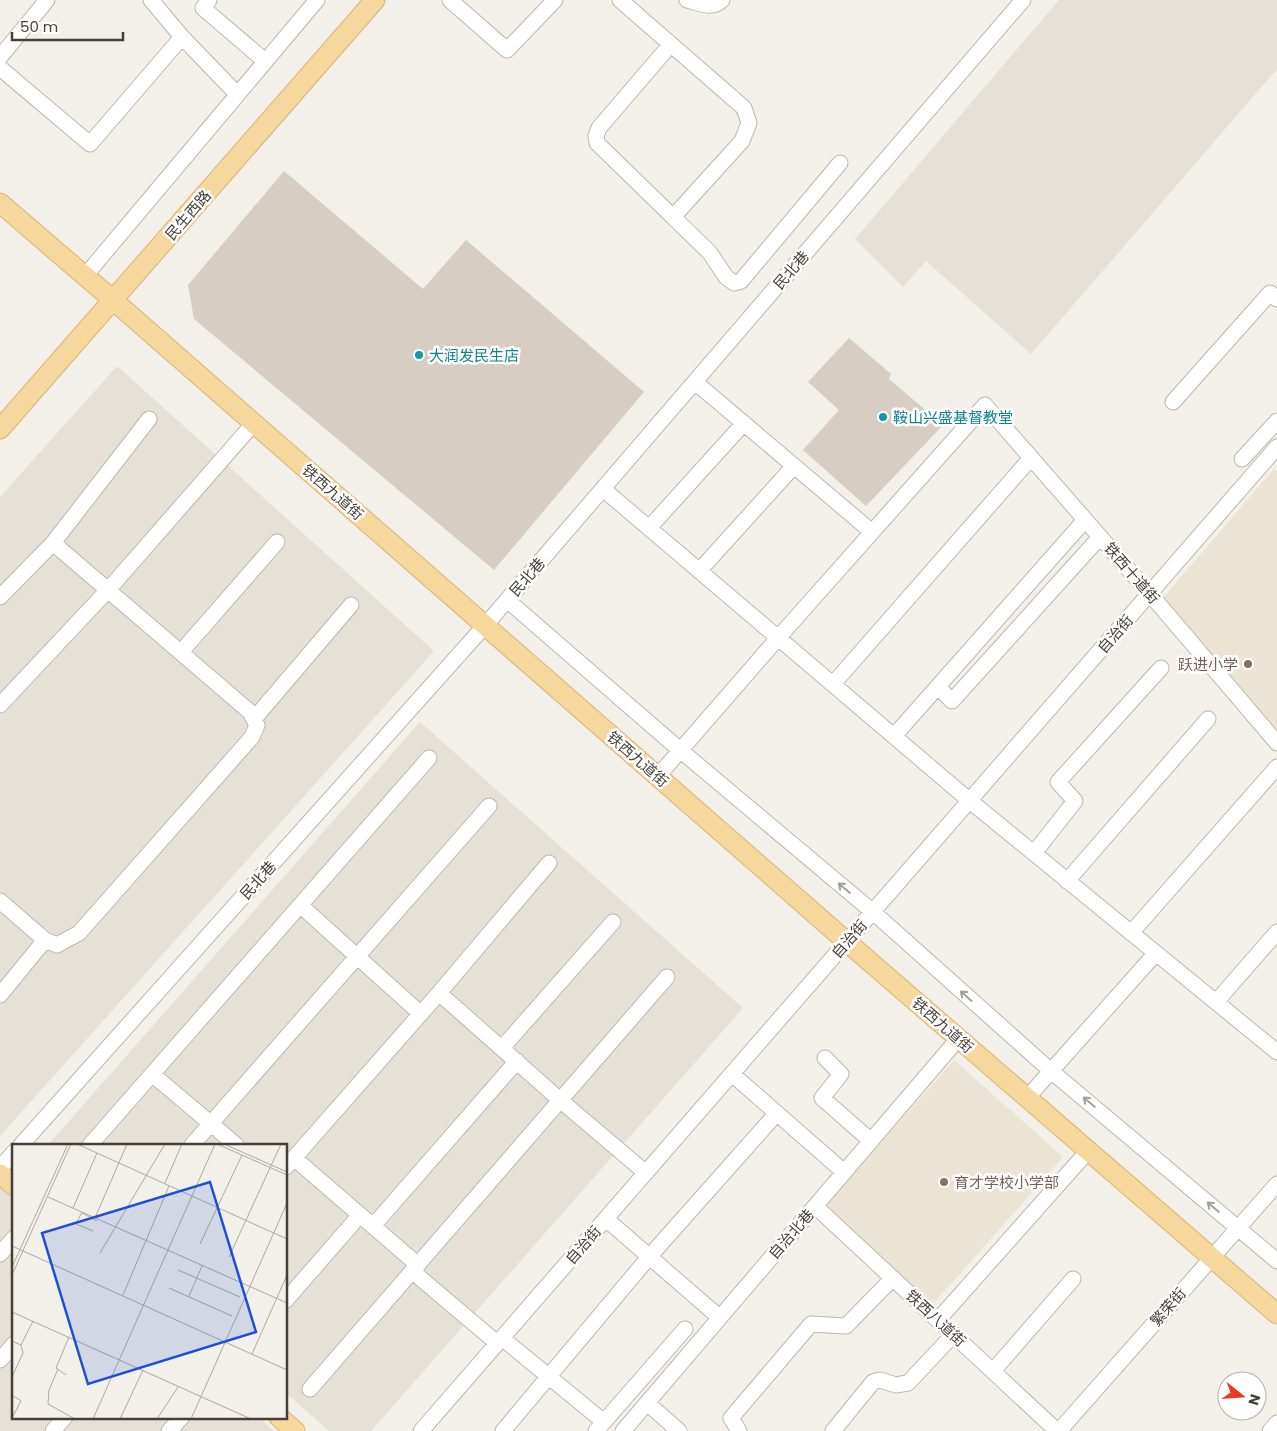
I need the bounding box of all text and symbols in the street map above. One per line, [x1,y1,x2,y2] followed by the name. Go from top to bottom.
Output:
[12,10,124,42] scale bar
[20,16,58,37] text: 50 m
[160,185,216,245] street label: 民生西路
[768,246,814,294] street label: 民北巷
[429,345,519,366] place label: 大润发民生店
[413,349,425,361] marker: 大润发民生店
[893,407,1013,428] place label: 鞍山兴盛基督教堂
[877,411,889,423] marker: 鞍山兴盛基督教堂
[298,459,368,525] street label: 铁西九道街
[1099,538,1165,608] street label: 铁西十道街
[504,553,550,601] street label: 民北巷
[1092,610,1138,658] street label: 自治街
[1178,654,1238,675] place label: 跃进小学
[1242,658,1254,670] marker: 跃进小学
[603,726,673,792] street label: 铁西九道街
[235,856,281,904] street label: 民北巷
[838,883,851,894] one-way arrow
[826,915,872,963] street label: 自治街
[960,990,973,1001] one-way arrow
[908,992,978,1058] street label: 铁西九道街
[1082,1097,1095,1108] one-way arrow
[12,1144,288,1418] inset map
[954,1172,1059,1193] place label: 育才学校小学部
[938,1176,950,1188] marker: 育才学校小学部
[1207,1201,1220,1212] one-way arrow
[763,1204,819,1264] street label: 自治北巷
[560,1221,606,1269] street label: 自治街
[1145,1283,1191,1331] street label: 繁荣街
[901,1285,971,1351] street label: 铁西八道街
[1217,1371,1267,1421] north arrow
[1243,1392,1266,1408] text: N

